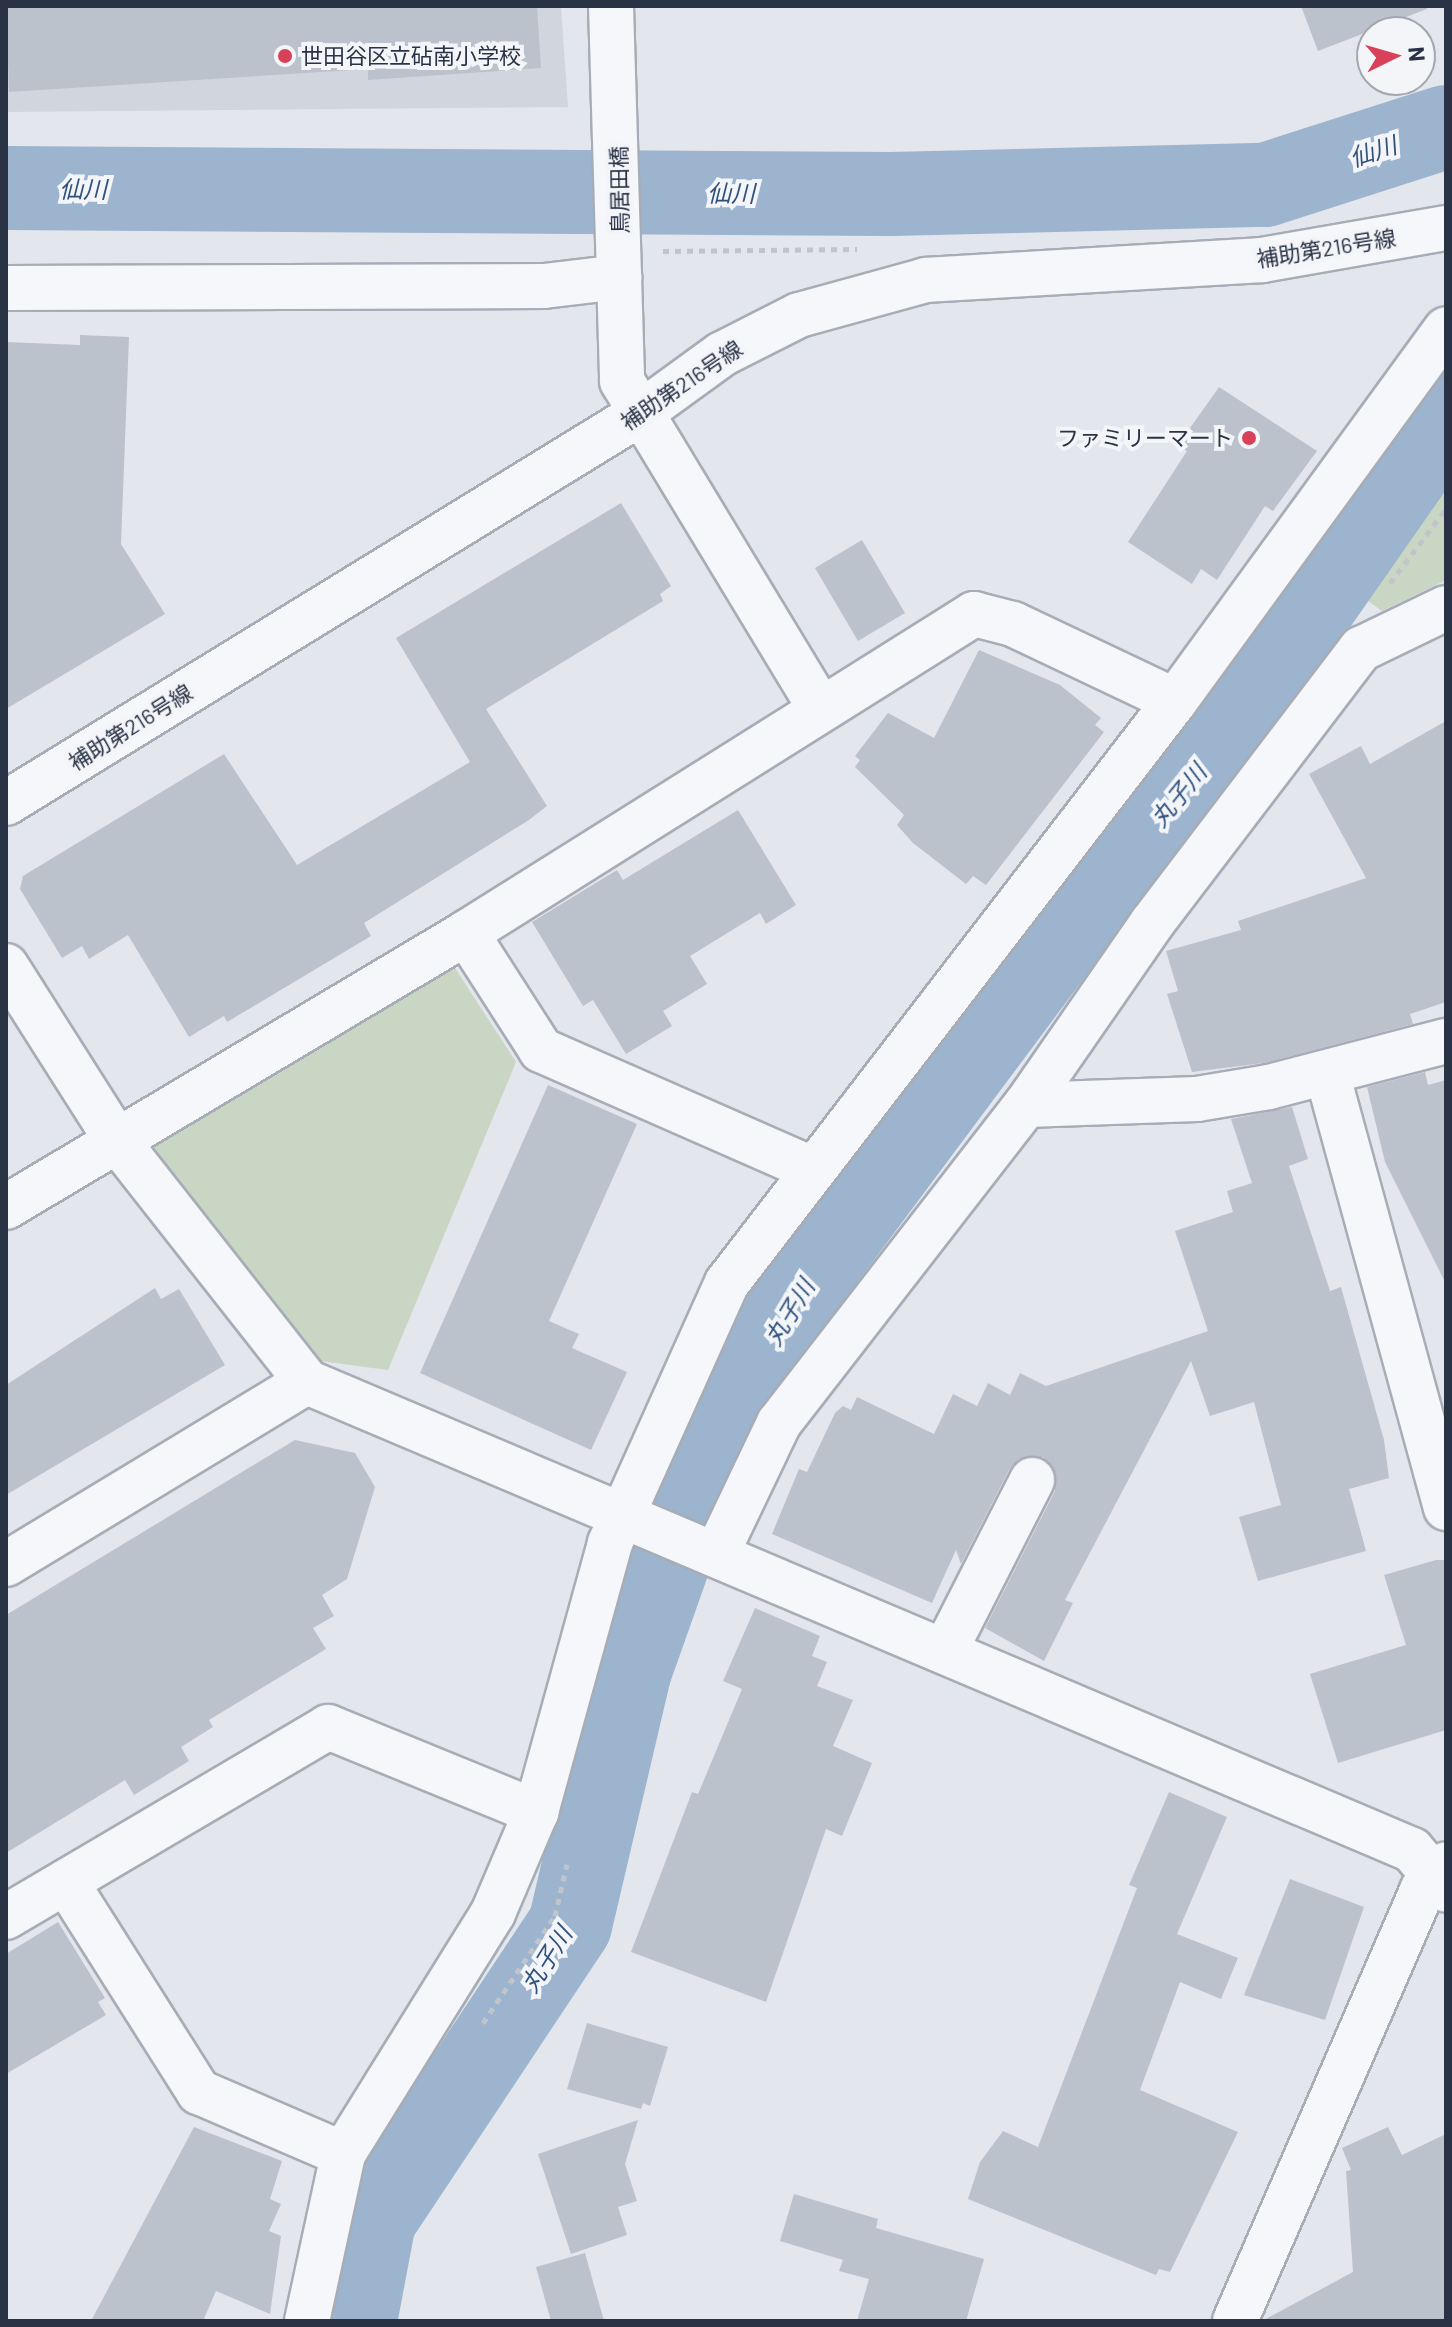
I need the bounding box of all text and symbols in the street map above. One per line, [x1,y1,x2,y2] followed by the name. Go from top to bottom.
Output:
[1356,16,1436,96] north arrow
[301,43,521,69] place label: 世田谷区立砧南小学校
[1404,46,1432,63] text: N
[276,47,294,65] marker: 世田谷区立砧南小学校
[1346,130,1400,172] water label: 仙川
[605,146,633,234] street label: 鳥居田橋
[59,175,107,203] water label: 仙川
[707,179,755,207] water label: 仙川
[1255,224,1397,272] street label: 補助第216号線
[615,335,747,435] street label: 補助第216号線
[1057,425,1233,451] place label: ファミリーマート
[1240,429,1258,447] marker: ファミリーマート
[63,679,197,775] street label: 補助第216号線
[1144,758,1212,832] water label: 丸子川
[758,1274,820,1350] water label: 丸子川
[515,1921,577,1997] water label: 丸子川

